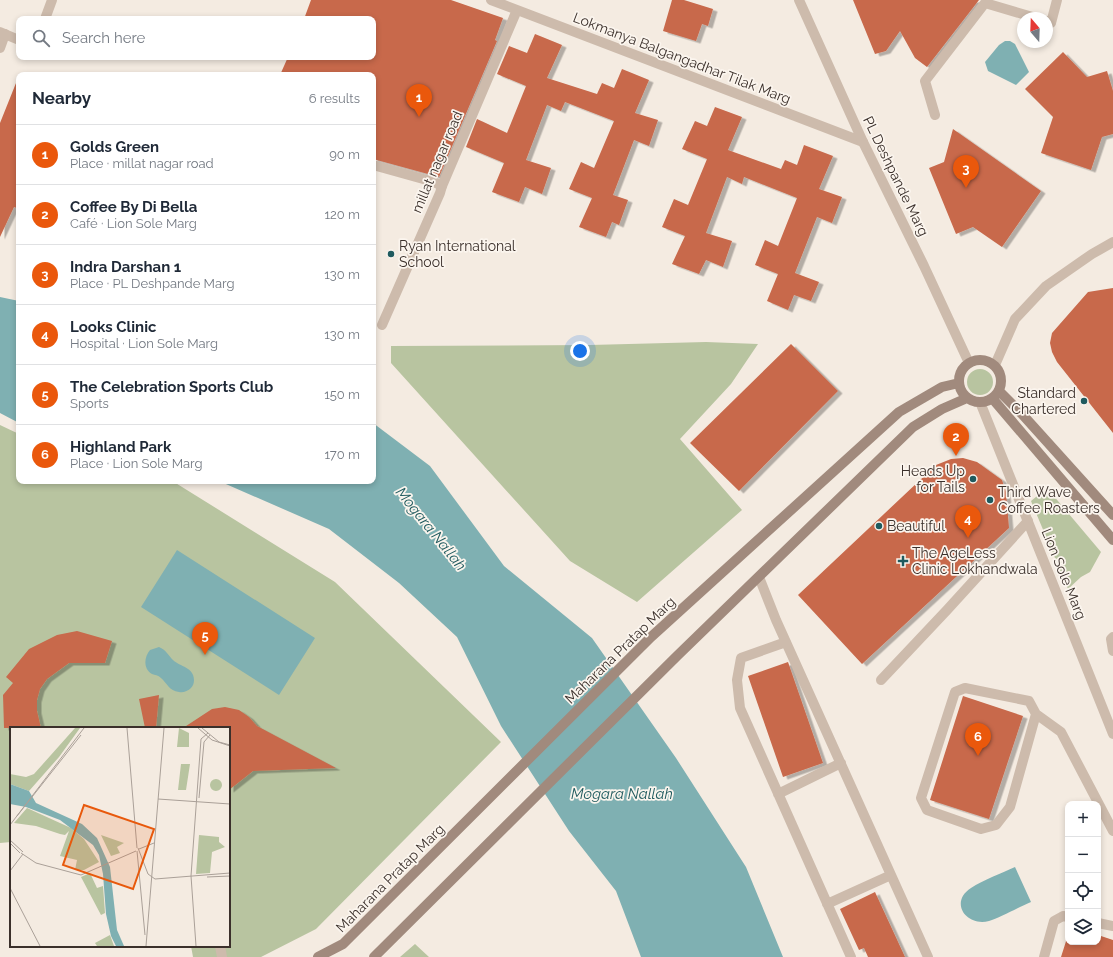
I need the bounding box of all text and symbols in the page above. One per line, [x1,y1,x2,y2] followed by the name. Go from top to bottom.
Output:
[571,9,793,107] street label: Lokmanya Balgangadhar Tilak Marg
[1017,12,1053,48] north arrow
[16,16,376,60] search box
[30,27,52,49] icon: search
[62,29,145,47] text: Search here
[406,84,432,117] pin: 1
[32,88,91,108] text: Nearby
[309,91,360,106] text: 6 results
[408,109,466,215] street label: millat nagar road
[860,113,932,239] street label: PL Deshpande Marg
[70,138,159,156] text: Golds Green
[42,147,48,162] text: 1
[329,147,360,162] text: 90 m
[953,155,979,188] pin: 3
[70,156,214,171] text: Place · millat nagar road
[70,198,197,216] text: Coffee By Di Bella
[41,207,49,222] text: 2
[324,207,360,222] text: 120 m
[70,216,197,231] text: Café · Lion Sole Marg
[399,238,516,270] place label: Ryan International School
[386,249,396,259] marker: Ryan International School
[70,258,181,276] text: Indra Darshan 1
[41,267,49,282] text: 3
[324,267,360,282] text: 130 m
[70,276,234,291] text: Place · PL Deshpande Marg
[70,318,156,336] text: Looks Clinic
[41,327,49,342] text: 4
[324,327,360,342] text: 130 m
[70,336,218,351] text: Hospital · Lion Sole Marg
[570,341,590,361] your location
[70,378,273,396] text: The Celebration Sports Club
[1011,385,1076,417] place label: Standard Chartered
[41,387,49,402] text: 5
[324,387,360,402] text: 150 m
[70,396,109,411] text: Sports
[1079,396,1089,406] marker: Standard Chartered
[943,423,969,456] pin: 2
[70,438,171,456] text: Highland Park
[41,447,49,462] text: 6
[324,447,360,462] text: 170 m
[70,456,202,471] text: Place · Lion Sole Marg
[901,463,965,495] place label: Heads Up for Tails
[968,474,978,484] marker: Heads Up for Tails
[392,484,470,574] water label: Mogara Nallah
[998,484,1100,516] place label: Third Wave Coffee Roasters
[985,495,995,505] marker: Third Wave Coffee Roasters
[955,505,981,538] pin: 4
[887,518,945,534] place label: Beautiful
[874,521,884,531] marker: Beautiful
[1038,526,1090,622] street label: Lion Sole Marg
[912,545,1038,577] place label: The AgeLess Clinic Lokhandwala
[897,555,909,567] marker: The AgeLess Clinic Lokhandwala
[562,593,678,707] street label: Maharana Pratap Marg
[192,622,218,655] pin: 5
[965,723,991,756] pin: 6
[10,727,230,947] inset map
[571,785,673,803] water label: Mogara Nallah
[1065,801,1101,945] map controls
[1065,801,1101,837] button: +
[333,821,447,935] street label: Maharana Pratap Marg
[1065,837,1101,873] button: −
[1065,873,1101,909] button: locate
[1065,909,1101,945] button: layers

